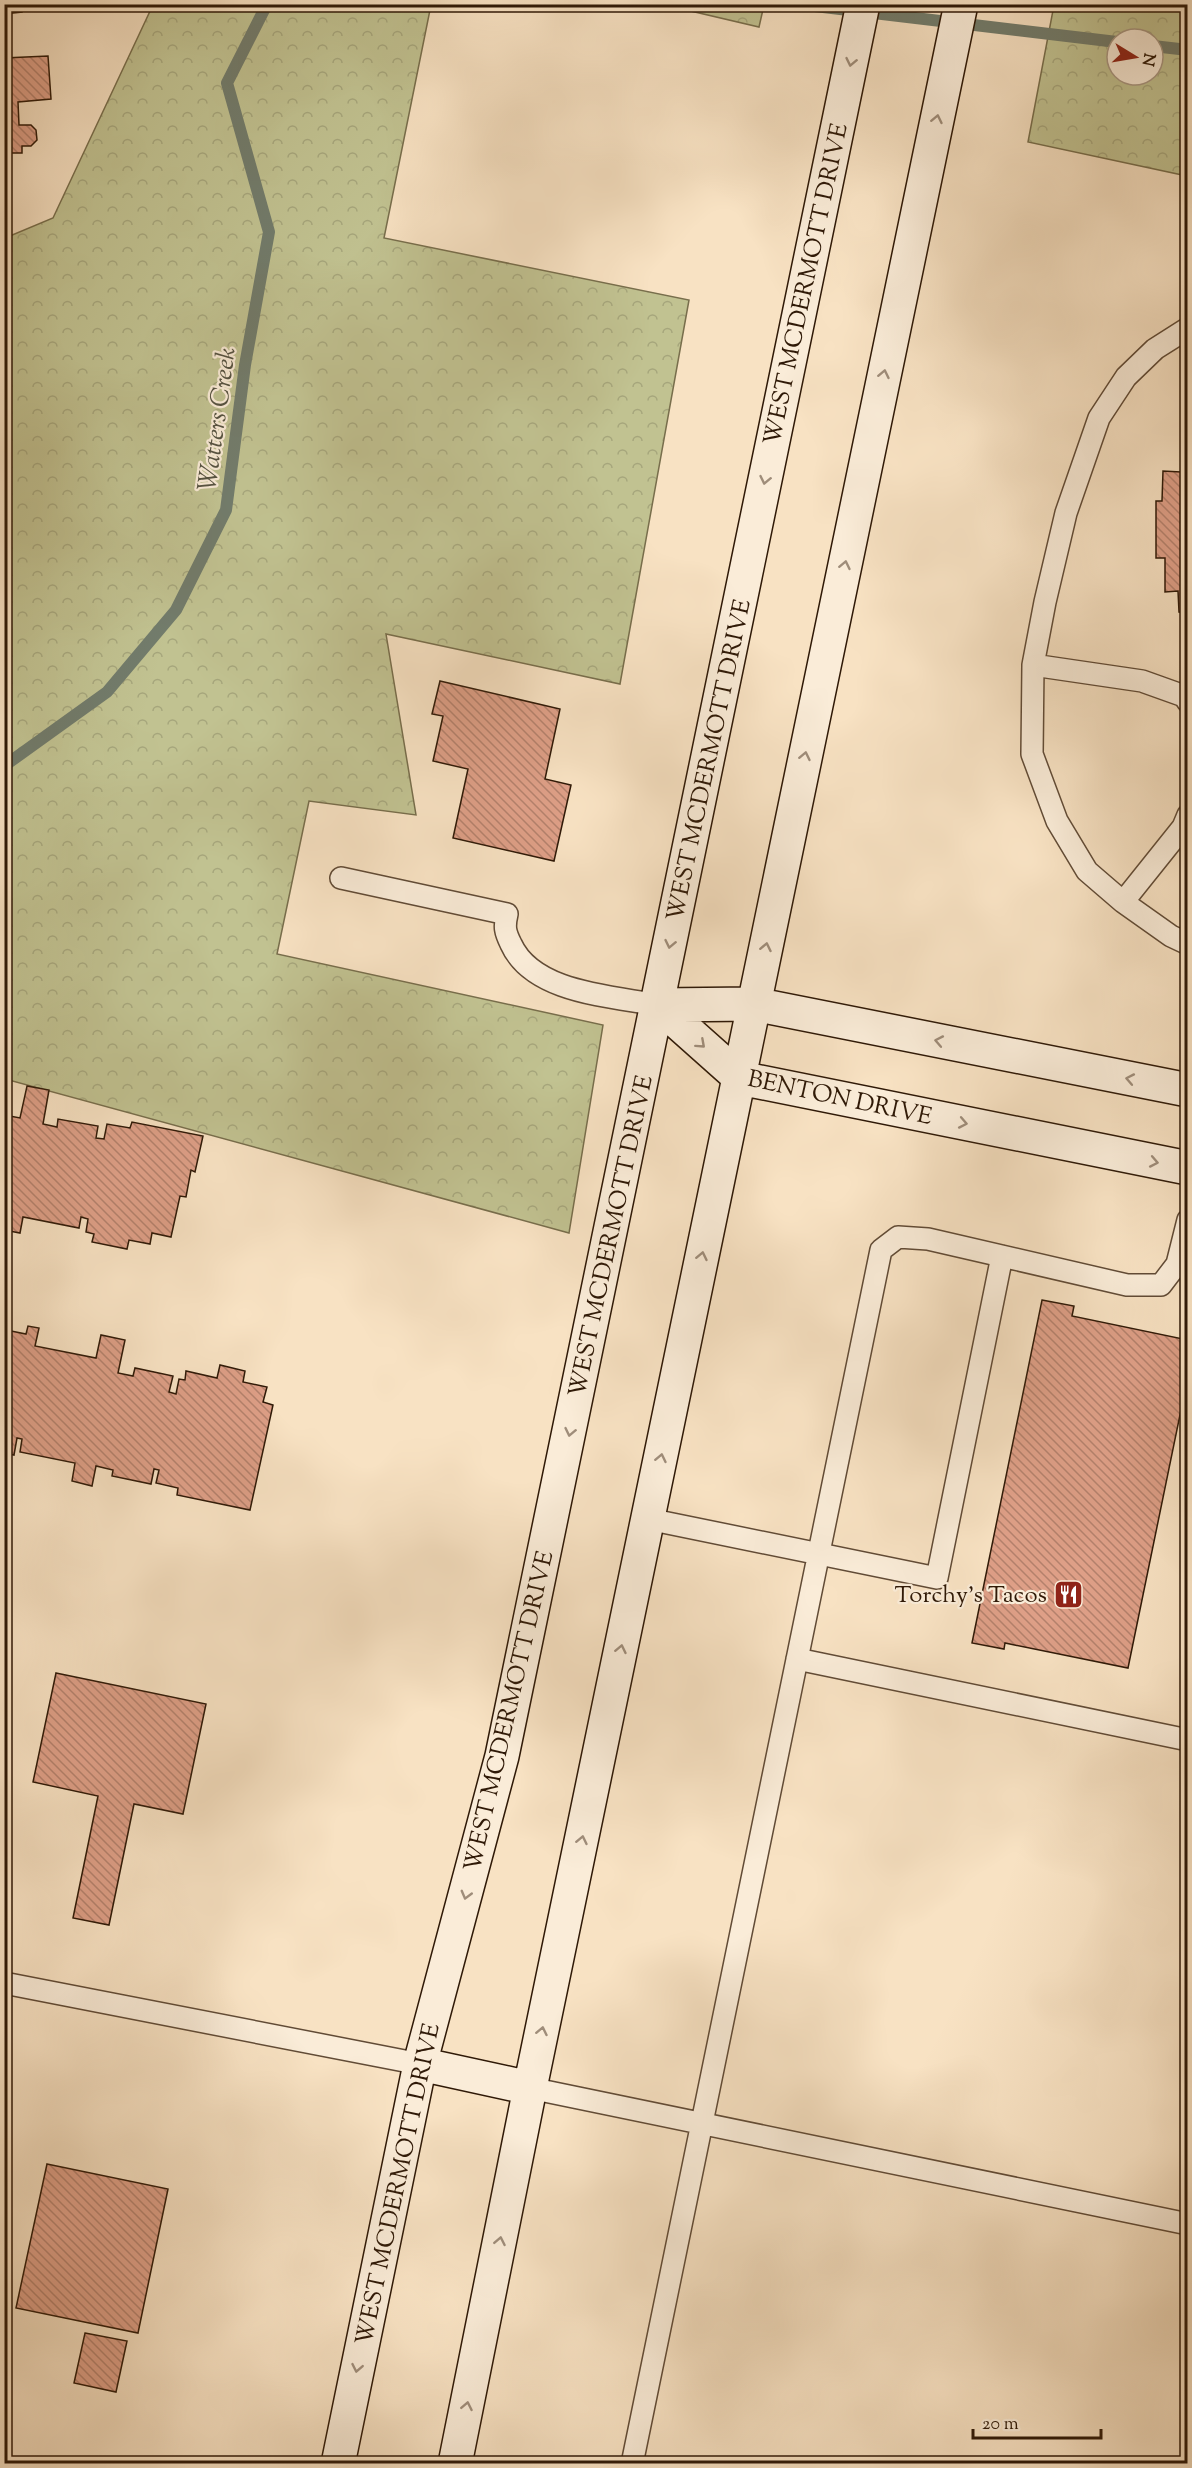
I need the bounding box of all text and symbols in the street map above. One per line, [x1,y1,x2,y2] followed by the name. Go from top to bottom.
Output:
[1105,27,1165,87] north arrow
[1135,51,1160,68] text: N
[845,56,858,66] one-way arrow
[930,114,943,124] one-way arrow
[756,120,858,448] street label: WEST MCDERMOTT DRIVE
[190,345,247,494] water label: Watters Creek
[877,369,890,379] one-way arrow
[759,475,772,485] one-way arrow
[838,560,851,570] one-way arrow
[659,596,761,924] street label: WEST MCDERMOTT DRIVE
[798,751,811,761] one-way arrow
[664,939,677,949] one-way arrow
[759,942,772,952] one-way arrow
[934,1035,944,1048] one-way arrow
[694,1037,705,1048] one-way arrow
[744,1063,936,1135] street label: BENTON DRIVE
[561,1072,663,1400] street label: WEST MCDERMOTT DRIVE
[1125,1073,1135,1086] one-way arrow
[957,1116,967,1129] one-way arrow
[1148,1154,1158,1167] one-way arrow
[695,1251,708,1261] one-way arrow
[564,1427,577,1437] one-way arrow
[653,1454,666,1464] one-way arrow
[456,1547,564,1875] street label: WEST MCDERMOTT DRIVE
[1052,1578,1084,1610] restaurant icon: Torchy's Tacos
[895,1579,1047,1613] place label: Torchy's Tacos
[614,1645,627,1655] one-way arrow
[574,1836,587,1846] one-way arrow
[461,1890,473,1900] one-way arrow
[348,2020,450,2348] street label: WEST MCDERMOTT DRIVE
[535,2026,548,2036] one-way arrow
[493,2237,506,2247] one-way arrow
[351,2363,364,2373] one-way arrow
[460,2401,473,2411] one-way arrow
[973,2402,1100,2440] scale bar
[982,2412,1019,2438] text: 20 m

